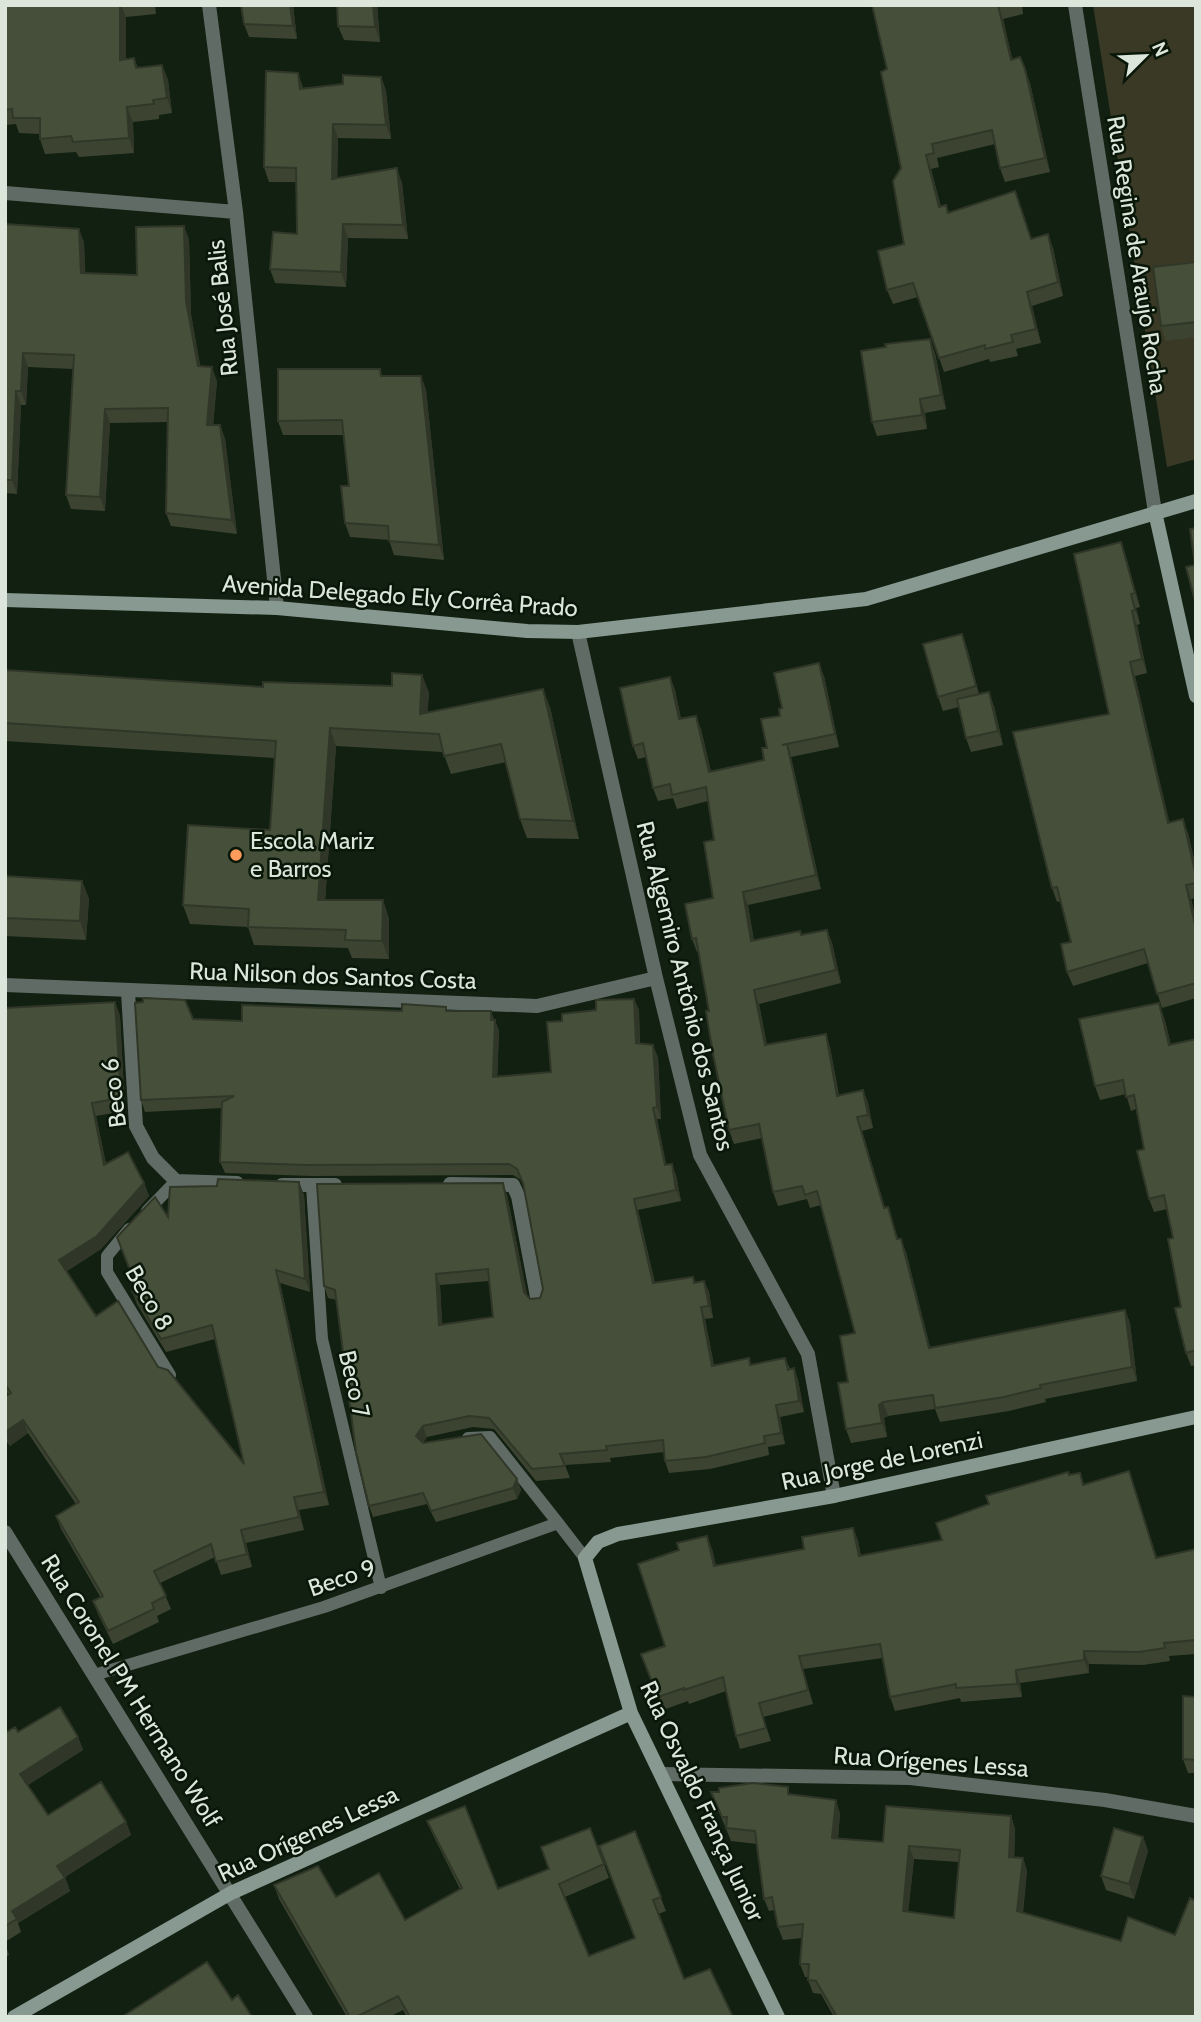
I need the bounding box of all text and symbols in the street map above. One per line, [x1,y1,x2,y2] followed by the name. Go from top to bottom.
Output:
[1110,21,1180,91] north arrow
[1147,38,1173,60] text: N
[1101,114,1174,397] street label: Rua Regina de Araujo Rocha
[201,238,244,378] street label: Rua José Balis
[221,569,579,622] street label: Avenida Delegado Ely Corrêa Prado
[630,818,740,1154] street label: Rua Algemiro Antônio dos Santos
[250,826,374,883] place label: Escola Mariz e Barros
[228,847,244,863] marker: Escola Mariz e Barros
[189,956,478,995] street label: Rua Nilson dos Santos Costa
[95,1057,132,1129] street label: Beco 6
[119,1260,180,1336] street label: Beco 8
[333,1347,376,1420] street label: Beco 7
[779,1425,985,1496] street label: Rua Jorge de Lorenzi
[35,1549,228,1833] street label: Rua Coronel PM Hermano Wolf
[304,1552,379,1603] street label: Beco 9
[634,1676,771,1926] street label: Rua Osvaldo França Junior
[833,1740,1030,1783] street label: Rua Orígenes Lessa
[213,1779,403,1888] street label: Rua Orígenes Lessa

